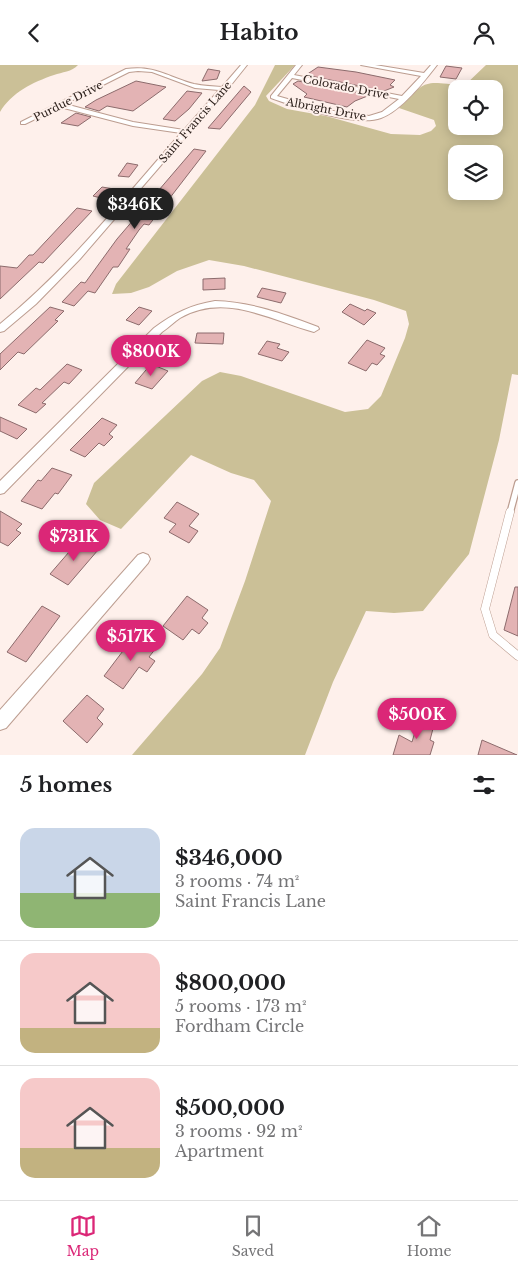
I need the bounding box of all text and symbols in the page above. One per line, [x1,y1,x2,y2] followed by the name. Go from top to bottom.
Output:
[20,19,48,47] icon: back
[219,19,299,46] text: Habito
[470,19,498,47] icon: person
[302,72,390,102] street label: Colorado Drive
[31,78,105,124] street label: Purdue Drive
[156,78,234,166] street label: Saint Francis Lane
[448,80,503,200] map controls
[448,80,503,135] button: locate
[284,94,367,124] street label: Albright Drive
[448,145,503,200] button: layers
[100,187,170,230] pin: $346K
[107,194,163,214] text: $346K
[116,335,186,377] pin: $800K
[122,341,180,361] text: $800K
[39,519,109,562] pin: $731K
[50,526,98,546] text: $731K
[96,619,166,662] pin: $517K
[107,626,155,646] text: $517K
[382,697,452,740] pin: $500K
[388,704,446,724] text: $500K
[470,771,498,799] icon: filters
[20,772,112,798] text: 5 homes
[175,845,283,871] text: $346,000
[60,848,120,908] icon: home
[175,871,299,891] text: 3 rooms · 74 m²
[175,891,326,911] text: Saint Francis Lane
[175,970,286,996] text: $800,000
[60,973,120,1033] icon: home
[175,996,307,1016] text: 5 rooms · 173 m²
[175,1016,304,1036] text: Fordham Circle
[175,1095,285,1121] text: $500,000
[60,1098,120,1158] icon: home
[175,1121,302,1141] text: 3 rooms · 92 m²
[175,1141,264,1161] text: Apartment
[66,1212,99,1260] tab: Map
[232,1212,274,1260] tab: Saved
[407,1212,452,1260] tab: Home

